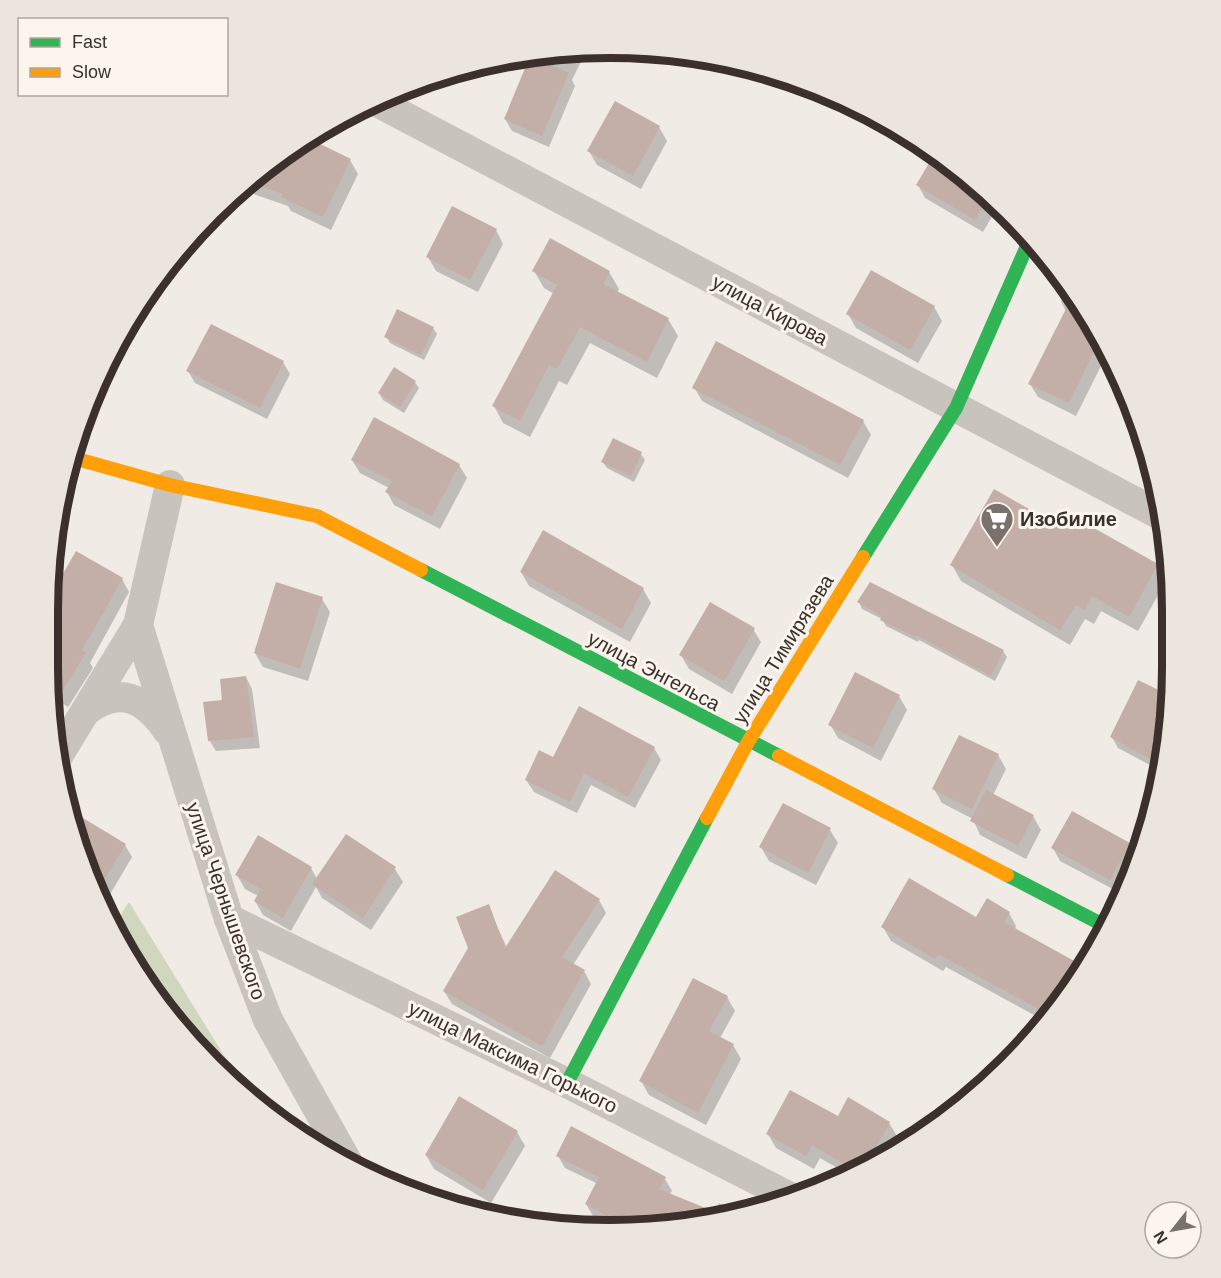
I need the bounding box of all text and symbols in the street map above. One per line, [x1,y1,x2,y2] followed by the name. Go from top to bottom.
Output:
[18,18,228,96] legend
[72,32,107,52] text: Fast
[72,62,112,82] text: Slow
[709,270,832,350] street label: улица Кирова
[979,501,1015,548] supermarket icon: Изобилие
[1020,508,1117,530] place label: Изобилие
[728,570,838,727] street label: улица Тимирязева
[584,627,725,716] street label: улица Энгельса
[182,799,270,1003] street label: улица Чернышевского
[405,997,621,1117] street label: улица Максима Горького
[1143,1200,1203,1260] north arrow
[1150,1228,1171,1247] text: N

